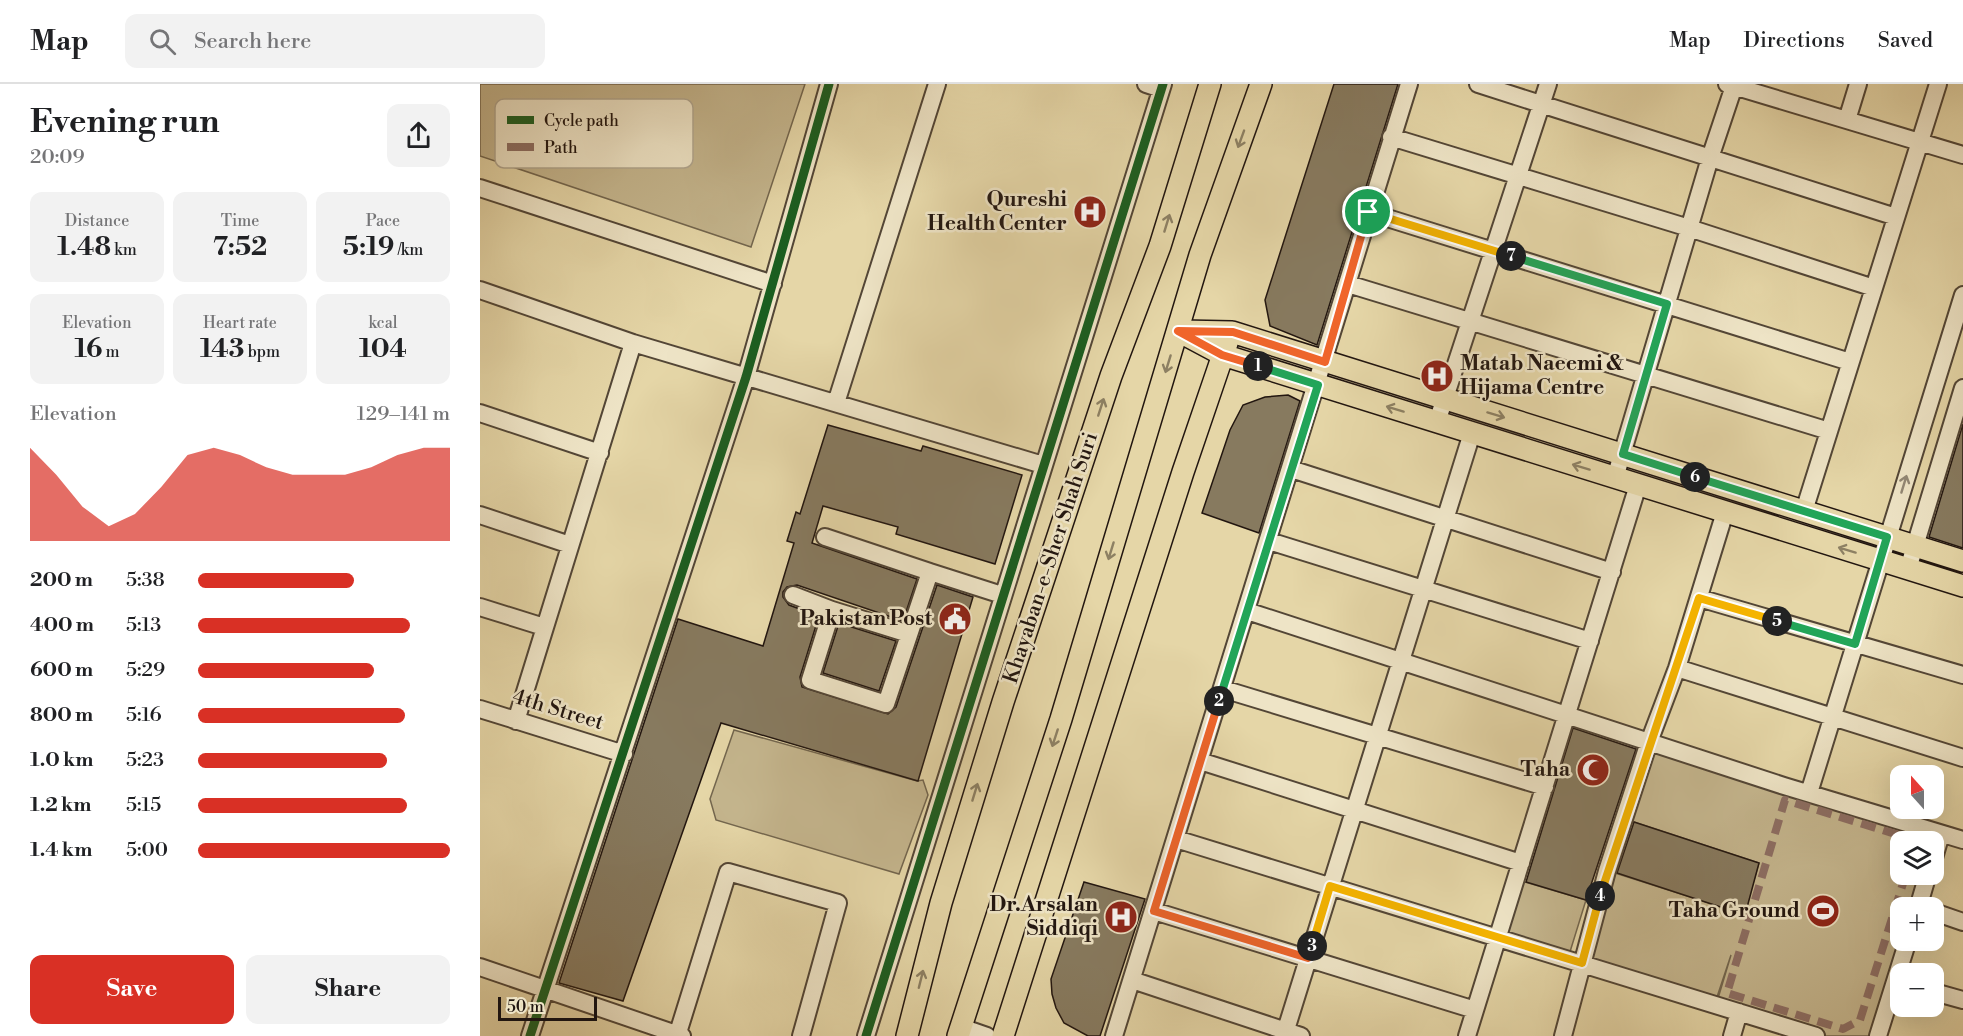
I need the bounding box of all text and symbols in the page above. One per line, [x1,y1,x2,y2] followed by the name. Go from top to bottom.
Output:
[125,14,545,68] search box
[30,24,89,59] text: Map
[146,25,179,58] icon: search
[194,28,311,55] text: Search here
[1669,28,1711,54] text: Map
[1744,28,1845,54] text: Directions
[1878,28,1933,54] text: Saved
[495,99,693,168] legend
[30,102,219,143] text: Evening run
[387,104,450,167] button: share
[544,111,619,131] text: Cycle path
[1235,129,1246,148] one-way arrow
[544,138,578,158] text: Path
[30,145,85,170] text: 20:09
[1342,186,1393,237] pin
[927,187,1067,237] place label: Qureshi Health Center
[1072,194,1108,230] hospital icon: Qureshi Health Center
[1351,195,1384,228] icon: arrive
[65,211,129,231] text: Distance
[221,211,259,231] text: Time
[366,211,400,231] text: Pace
[1162,214,1173,233] one-way arrow
[57,231,111,263] text: 1.48
[213,231,267,263] text: 7:52
[343,231,394,263] text: 5:19
[111,240,137,260] text: km
[394,240,423,260] text: /km
[1496,241,1526,271] pin: 7
[1506,246,1516,266] text: 7
[62,313,132,333] text: Elevation
[203,313,277,333] text: Heart rate
[368,313,398,333] text: kcal
[74,333,102,365] text: 16
[200,333,244,365] text: 143
[359,333,407,365] text: 104
[102,342,120,362] text: m
[244,342,280,362] text: bpm
[1243,351,1273,381] pin: 1
[1460,351,1624,401] place label: Matab Naeemi & Hijama Centre
[1162,354,1173,373] one-way arrow
[1254,356,1262,376] text: 1
[1419,358,1455,394] hospital icon: Matab Naeemi & Hijama Centre
[1096,398,1107,417] one-way arrow
[30,402,117,427] text: Elevation
[357,402,450,427] text: 129–141 m
[1386,402,1405,413] one-way arrow
[1487,410,1506,421] one-way arrow
[998,429,1104,687] street label: Khayaban-e-Sher Shah Suri
[1572,461,1591,472] one-way arrow
[1680,462,1710,492] pin: 6
[1690,467,1700,487] text: 6
[1899,475,1910,494] one-way arrow
[1105,541,1116,560] one-way arrow
[1838,544,1857,555] one-way arrow
[30,568,93,593] text: 200 m
[126,568,165,593] text: 5:38
[937,601,973,637] public building icon: Pakistan Post
[800,606,933,632] place label: Pakistan Post
[1762,606,1792,636] pin: 5
[1772,611,1782,631] text: 5
[30,613,94,638] text: 400 m
[126,613,161,638] text: 5:13
[30,658,93,683] text: 600 m
[126,658,165,683] text: 5:29
[509,684,607,736] street label: 4th Street
[1204,686,1234,716] pin: 2
[1214,691,1224,711] text: 2
[30,703,93,728] text: 800 m
[126,703,162,728] text: 5:16
[1049,728,1060,747] one-way arrow
[30,748,94,773] text: 1.0 km
[126,748,164,773] text: 5:23
[1575,752,1611,788] mosque icon: Taha
[1521,757,1571,783] place label: Taha
[1890,765,1944,819] north arrow
[1890,765,1944,1017] map controls
[970,783,981,802] one-way arrow
[30,793,92,818] text: 1.2 km
[126,793,161,818] text: 5:15
[1890,831,1944,885] button: layers
[30,838,92,863] text: 1.4 km
[126,838,168,863] text: 5:00
[1585,881,1615,911] pin: 4
[1595,886,1605,906] text: 4
[989,892,1098,942] place label: Dr.Arsalan Siddiqi
[1805,893,1841,929] sports icon: Taha Ground
[1890,897,1944,951] button: +
[1669,898,1800,924] place label: Taha Ground
[1103,899,1139,935] hospital icon: Dr.Arsalan Siddiqi
[1297,931,1327,961] pin: 3
[1307,936,1317,956] text: 3
[30,955,234,1024] button: Save
[246,955,450,1024] button: Share
[1890,963,1944,1017] button: −
[915,970,927,989] one-way arrow
[498,994,597,1022] scale bar
[507,997,544,1017] text: 50 m

